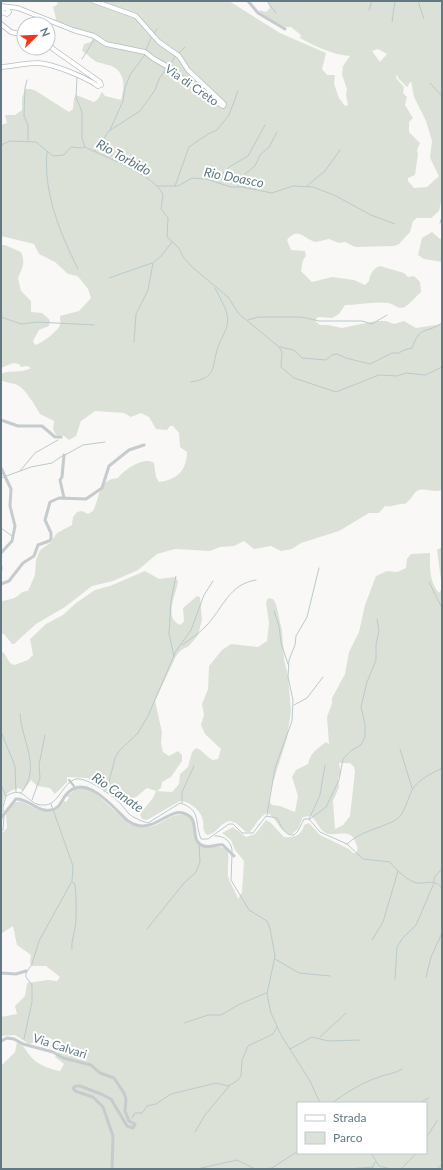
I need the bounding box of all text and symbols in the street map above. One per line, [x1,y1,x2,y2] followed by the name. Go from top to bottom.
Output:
[16,16,56,56] north arrow
[38,25,53,38] text: N
[162,61,222,109] street label: Via di Creto
[94,135,154,179] water label: Rio Torbido
[203,163,265,191] water label: Rio Doasco
[89,768,147,816] water label: Rio Canate
[31,1030,89,1062] street label: Via Calvari
[297,1102,427,1154] legend
[333,1110,366,1125] text: Strada
[333,1130,363,1145] text: Parco

